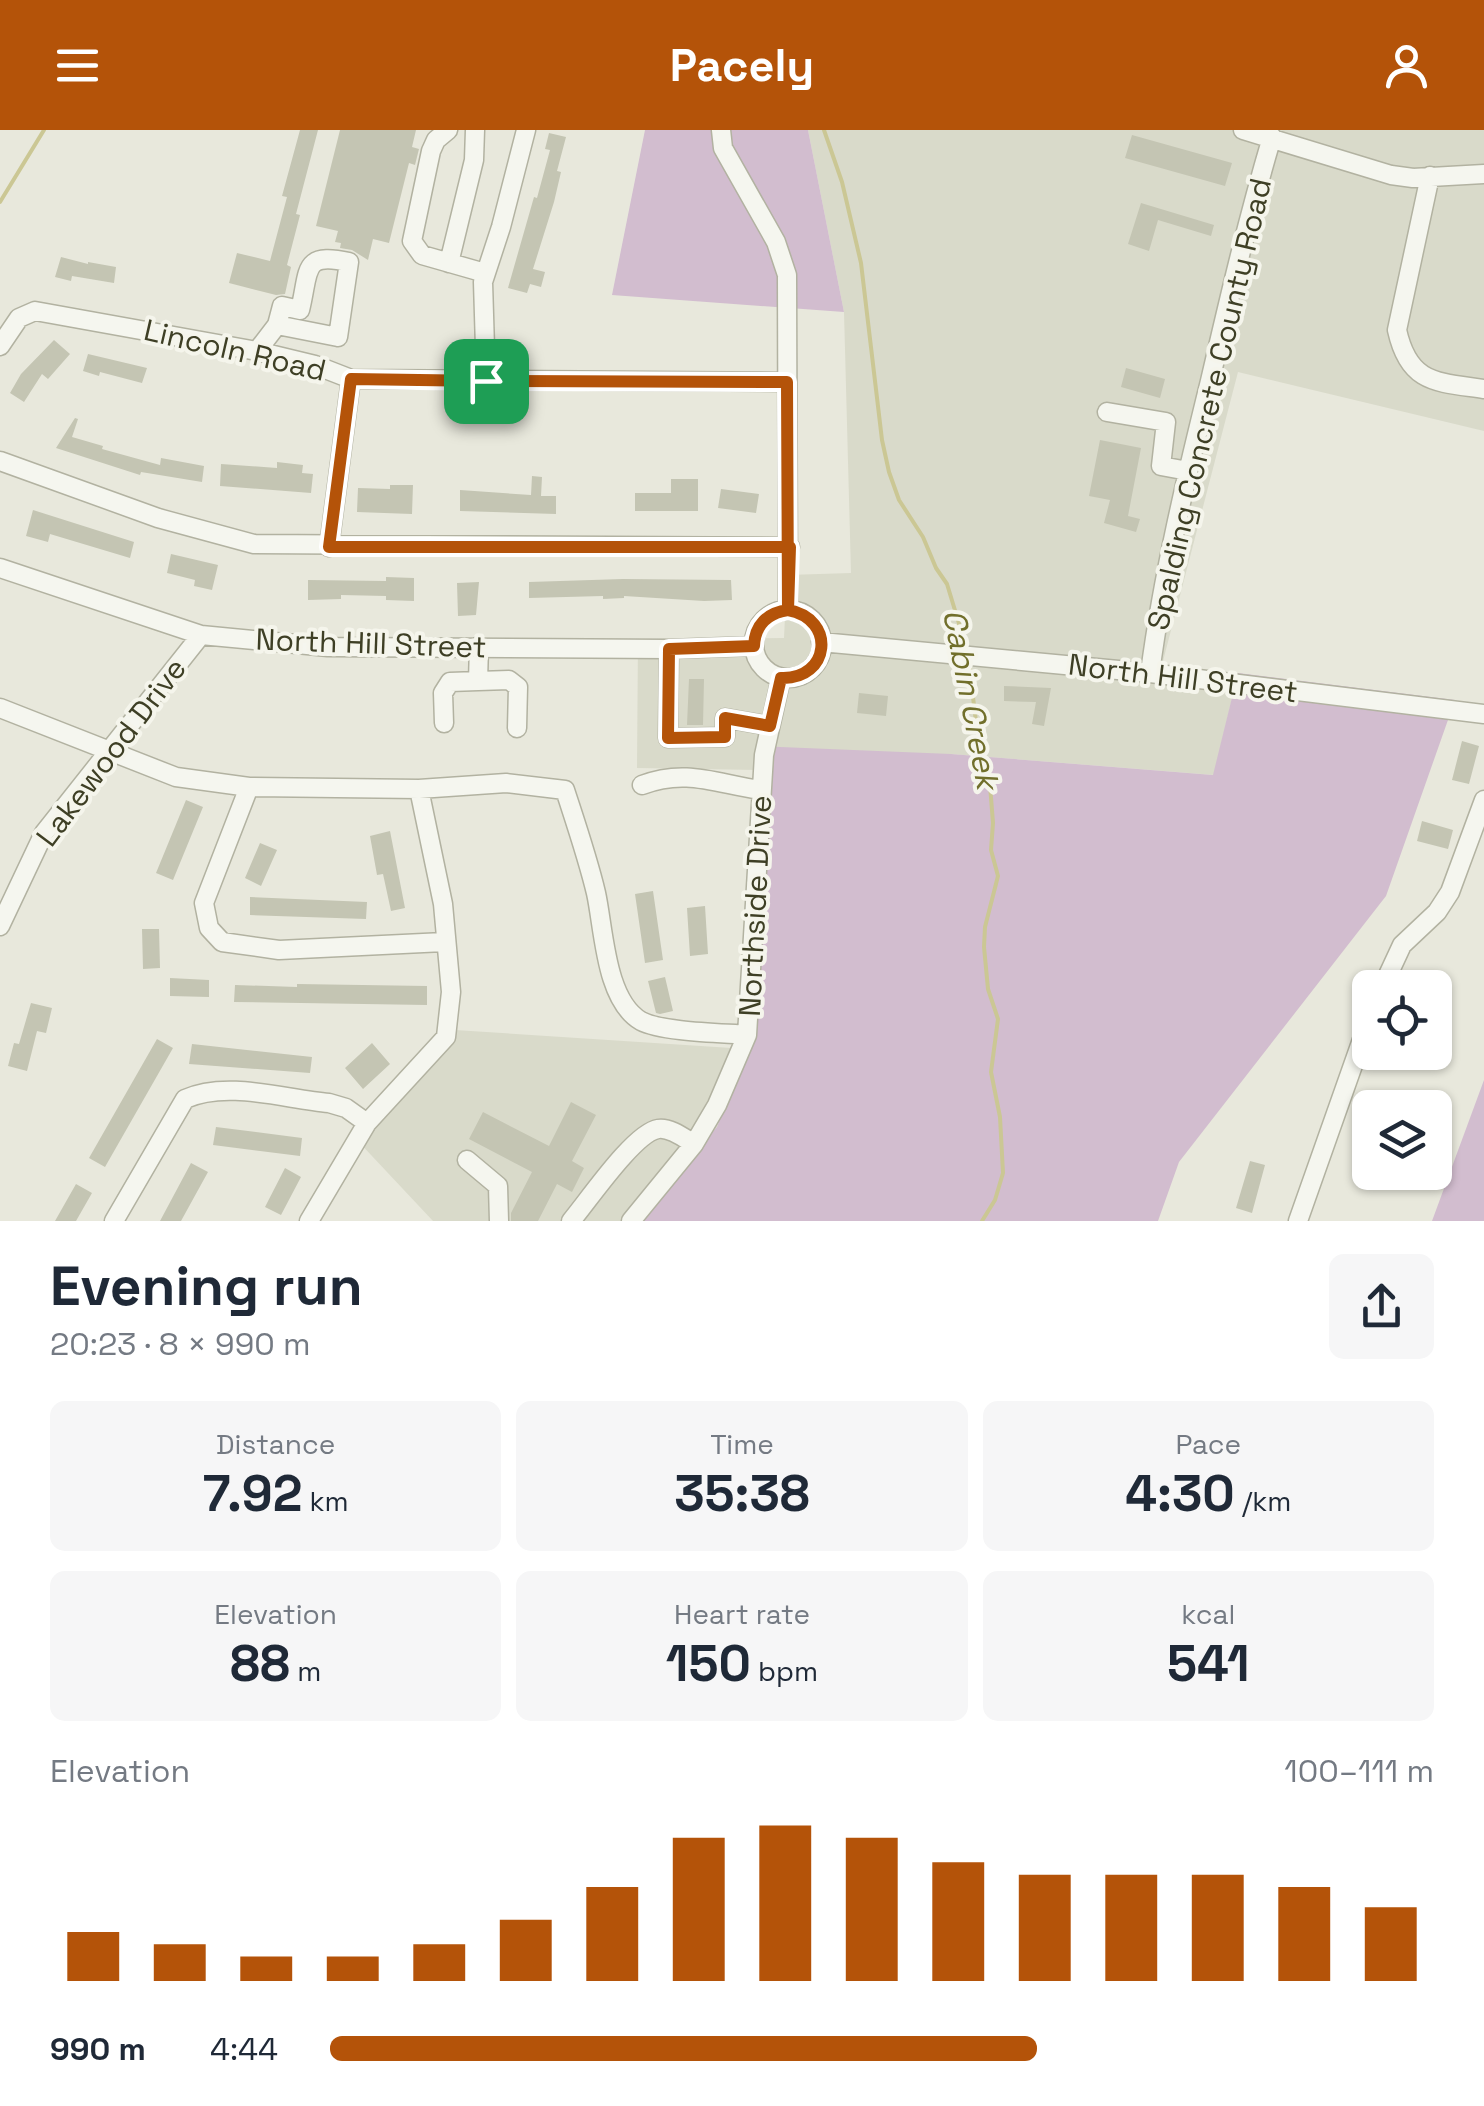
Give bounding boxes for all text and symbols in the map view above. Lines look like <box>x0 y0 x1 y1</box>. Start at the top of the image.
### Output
text: Pacely <box>670 37 814 94</box>
icon: menu <box>50 38 105 93</box>
icon: person <box>1379 38 1434 93</box>
street label: Spalding Concrete County Road <box>1138 174 1280 634</box>
street label: Lincoln Road <box>140 310 330 390</box>
pin <box>444 339 529 424</box>
icon: arrive <box>459 354 514 409</box>
water label: Cabin Creek <box>934 606 1009 796</box>
street label: North Hill Street <box>255 619 487 667</box>
street label: North Hill Street <box>1066 645 1300 711</box>
street label: Lakewood Drive <box>27 650 195 854</box>
street label: Northside Drive <box>730 794 780 1018</box>
map controls <box>1352 970 1452 1190</box>
button: locate <box>1352 970 1452 1070</box>
button: layers <box>1352 1090 1452 1190</box>
text: Evening run <box>50 1251 363 1321</box>
button: share <box>1329 1254 1434 1359</box>
text: 20:23 · 8 × 990 m <box>50 1324 311 1364</box>
text: Distance <box>216 1426 335 1462</box>
text: Time <box>710 1426 774 1462</box>
text: Pace <box>1176 1426 1241 1462</box>
text: 7.92 <box>203 1462 302 1526</box>
text: 35:38 <box>674 1462 810 1526</box>
text: 4:30 <box>1125 1462 1235 1526</box>
text: km <box>302 1483 349 1519</box>
text: /km <box>1235 1483 1291 1519</box>
text: Elevation <box>214 1596 337 1632</box>
text: Heart rate <box>674 1596 810 1632</box>
text: kcal <box>1181 1596 1235 1632</box>
text: 88 <box>230 1632 290 1696</box>
text: 150 <box>666 1632 751 1696</box>
text: 541 <box>1167 1632 1250 1696</box>
text: m <box>290 1653 321 1689</box>
text: bpm <box>751 1653 818 1689</box>
text: Elevation <box>50 1751 190 1791</box>
text: 100–111 m <box>1284 1751 1434 1791</box>
text: 990 m <box>50 2029 146 2069</box>
text: 4:44 <box>210 2029 278 2069</box>

